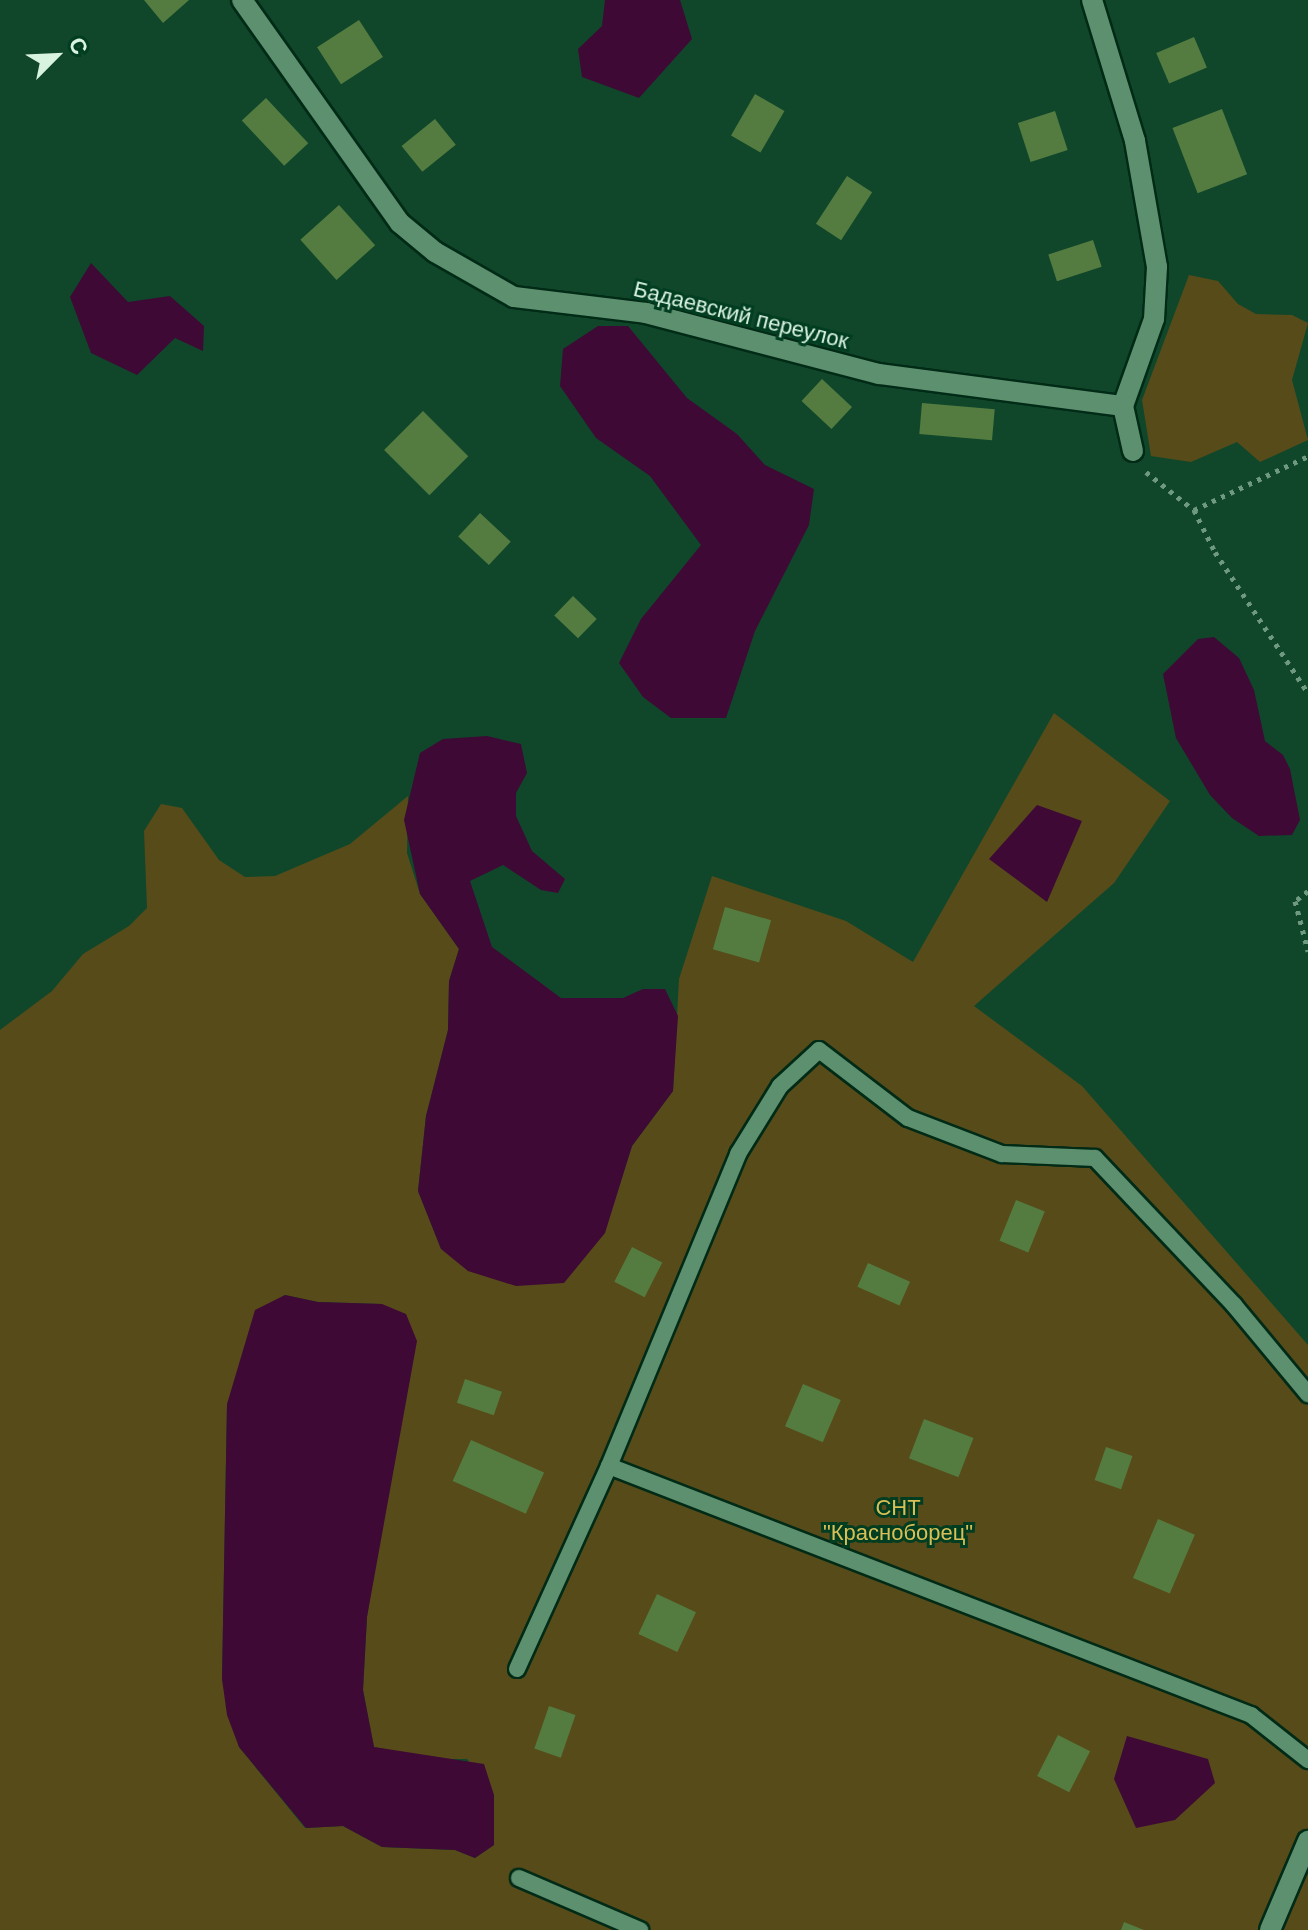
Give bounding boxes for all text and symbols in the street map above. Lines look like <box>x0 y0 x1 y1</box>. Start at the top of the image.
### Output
north arrow <box>16 16 96 96</box>
text: С <box>64 34 93 58</box>
street label: Бадаевский переулок <box>631 276 851 354</box>
park label: СНТ "Красноборец" <box>823 1494 973 1546</box>

